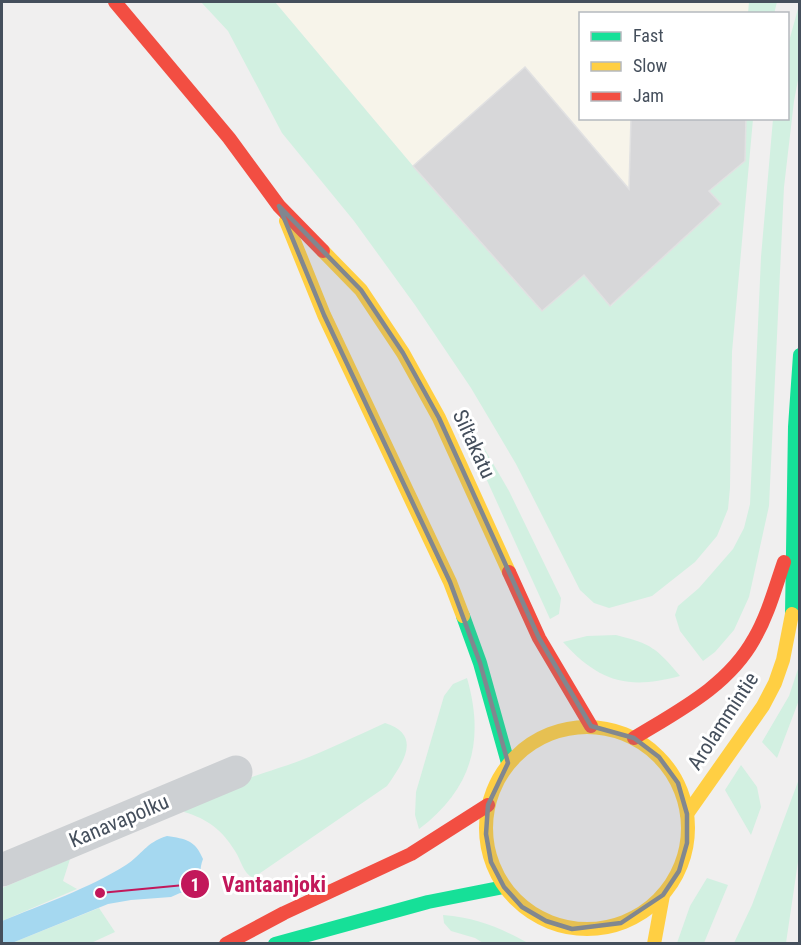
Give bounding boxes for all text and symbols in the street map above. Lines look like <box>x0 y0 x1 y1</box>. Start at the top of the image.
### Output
legend <box>579 12 789 120</box>
text: Fast <box>633 25 664 46</box>
text: Slow <box>633 55 668 76</box>
text: Jam <box>633 85 664 106</box>
street label: Siltakatu <box>448 406 500 482</box>
street label: Arolammintie <box>683 668 763 774</box>
street label: Kanavapolku <box>66 789 172 853</box>
callout: Vantaanjoki <box>180 864 338 904</box>
text: Vantaanjoki <box>222 872 326 897</box>
text: 1 <box>190 874 200 895</box>

